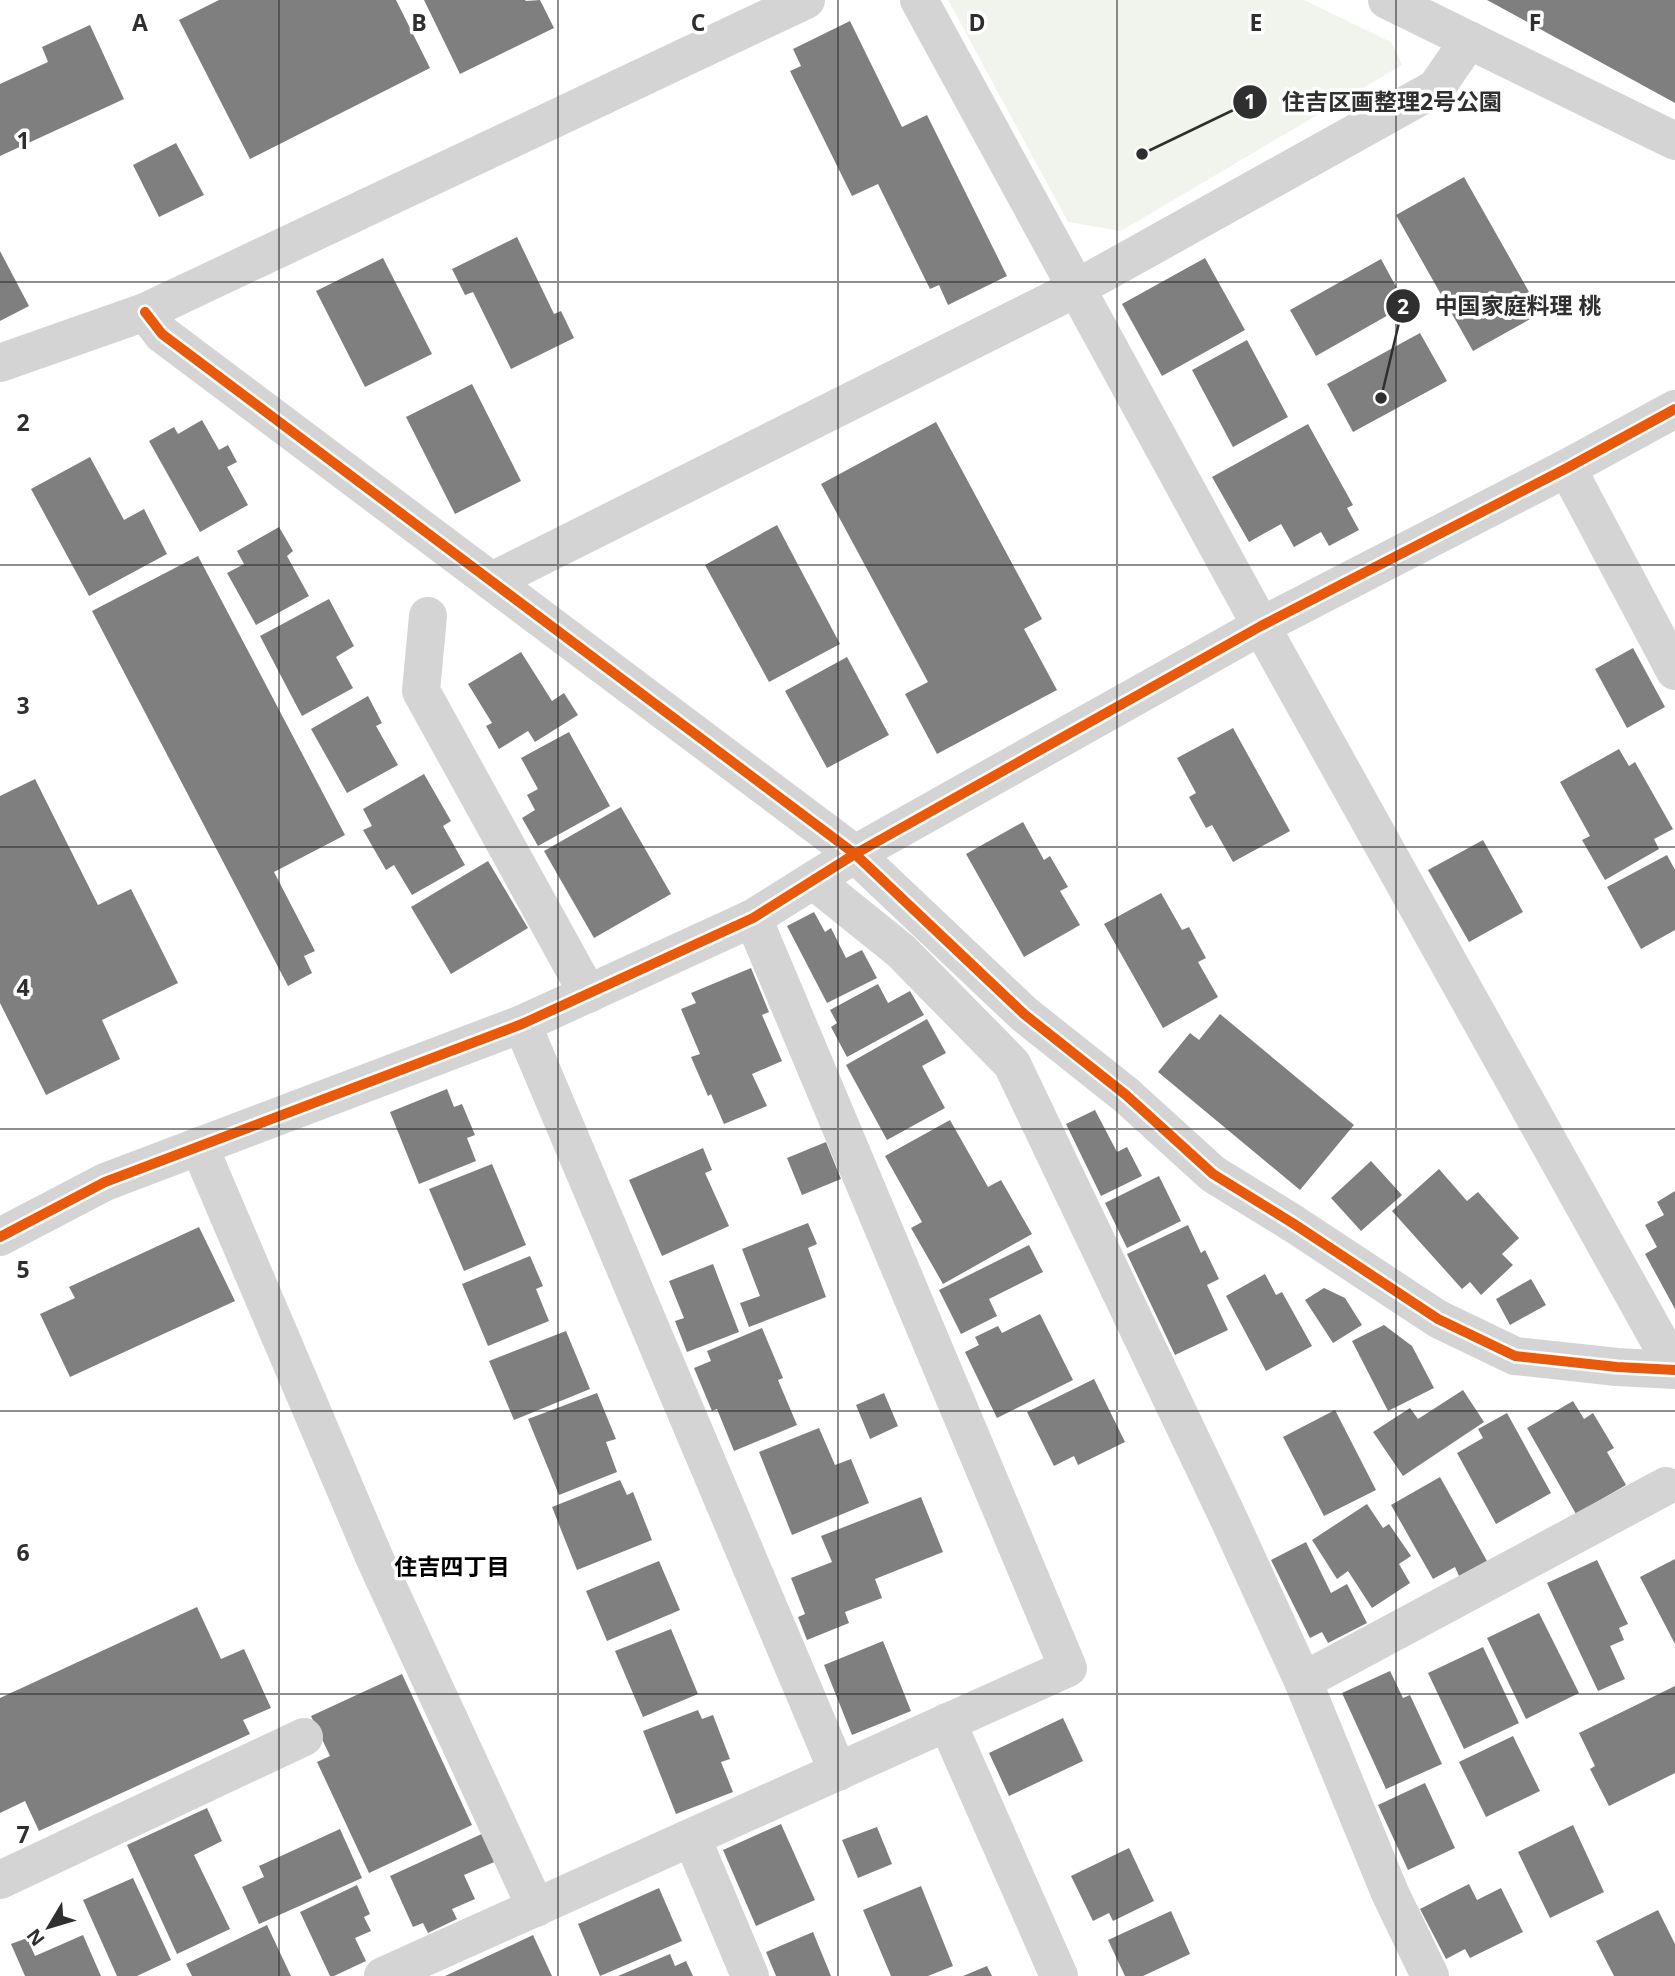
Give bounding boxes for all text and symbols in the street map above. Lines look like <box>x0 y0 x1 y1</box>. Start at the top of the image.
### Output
text: A <box>132 6 148 38</box>
text: B <box>411 6 427 38</box>
text: C <box>691 6 705 38</box>
text: D <box>968 6 986 38</box>
text: E <box>1250 6 1262 38</box>
text: F <box>1529 6 1541 38</box>
callout: 住吉区画整理2号公園 <box>1233 80 1516 124</box>
text: 住吉区画整理2号公園 <box>1282 85 1502 117</box>
text: 1 <box>1244 87 1256 115</box>
text: 1 <box>16 124 30 156</box>
callout: 中国家庭料理 桃 <box>1385 284 1615 328</box>
text: 中国家庭料理 桃 <box>1435 289 1601 321</box>
text: 2 <box>1397 292 1409 320</box>
text: 2 <box>16 406 30 438</box>
text: 3 <box>16 689 30 721</box>
text: 4 <box>16 971 30 1003</box>
text: 5 <box>16 1253 30 1285</box>
text: 6 <box>16 1536 30 1568</box>
district label: 住吉四丁目 <box>395 1550 510 1582</box>
text: 7 <box>16 1818 30 1850</box>
north arrow <box>14 1892 84 1962</box>
text: N <box>21 1923 51 1952</box>

